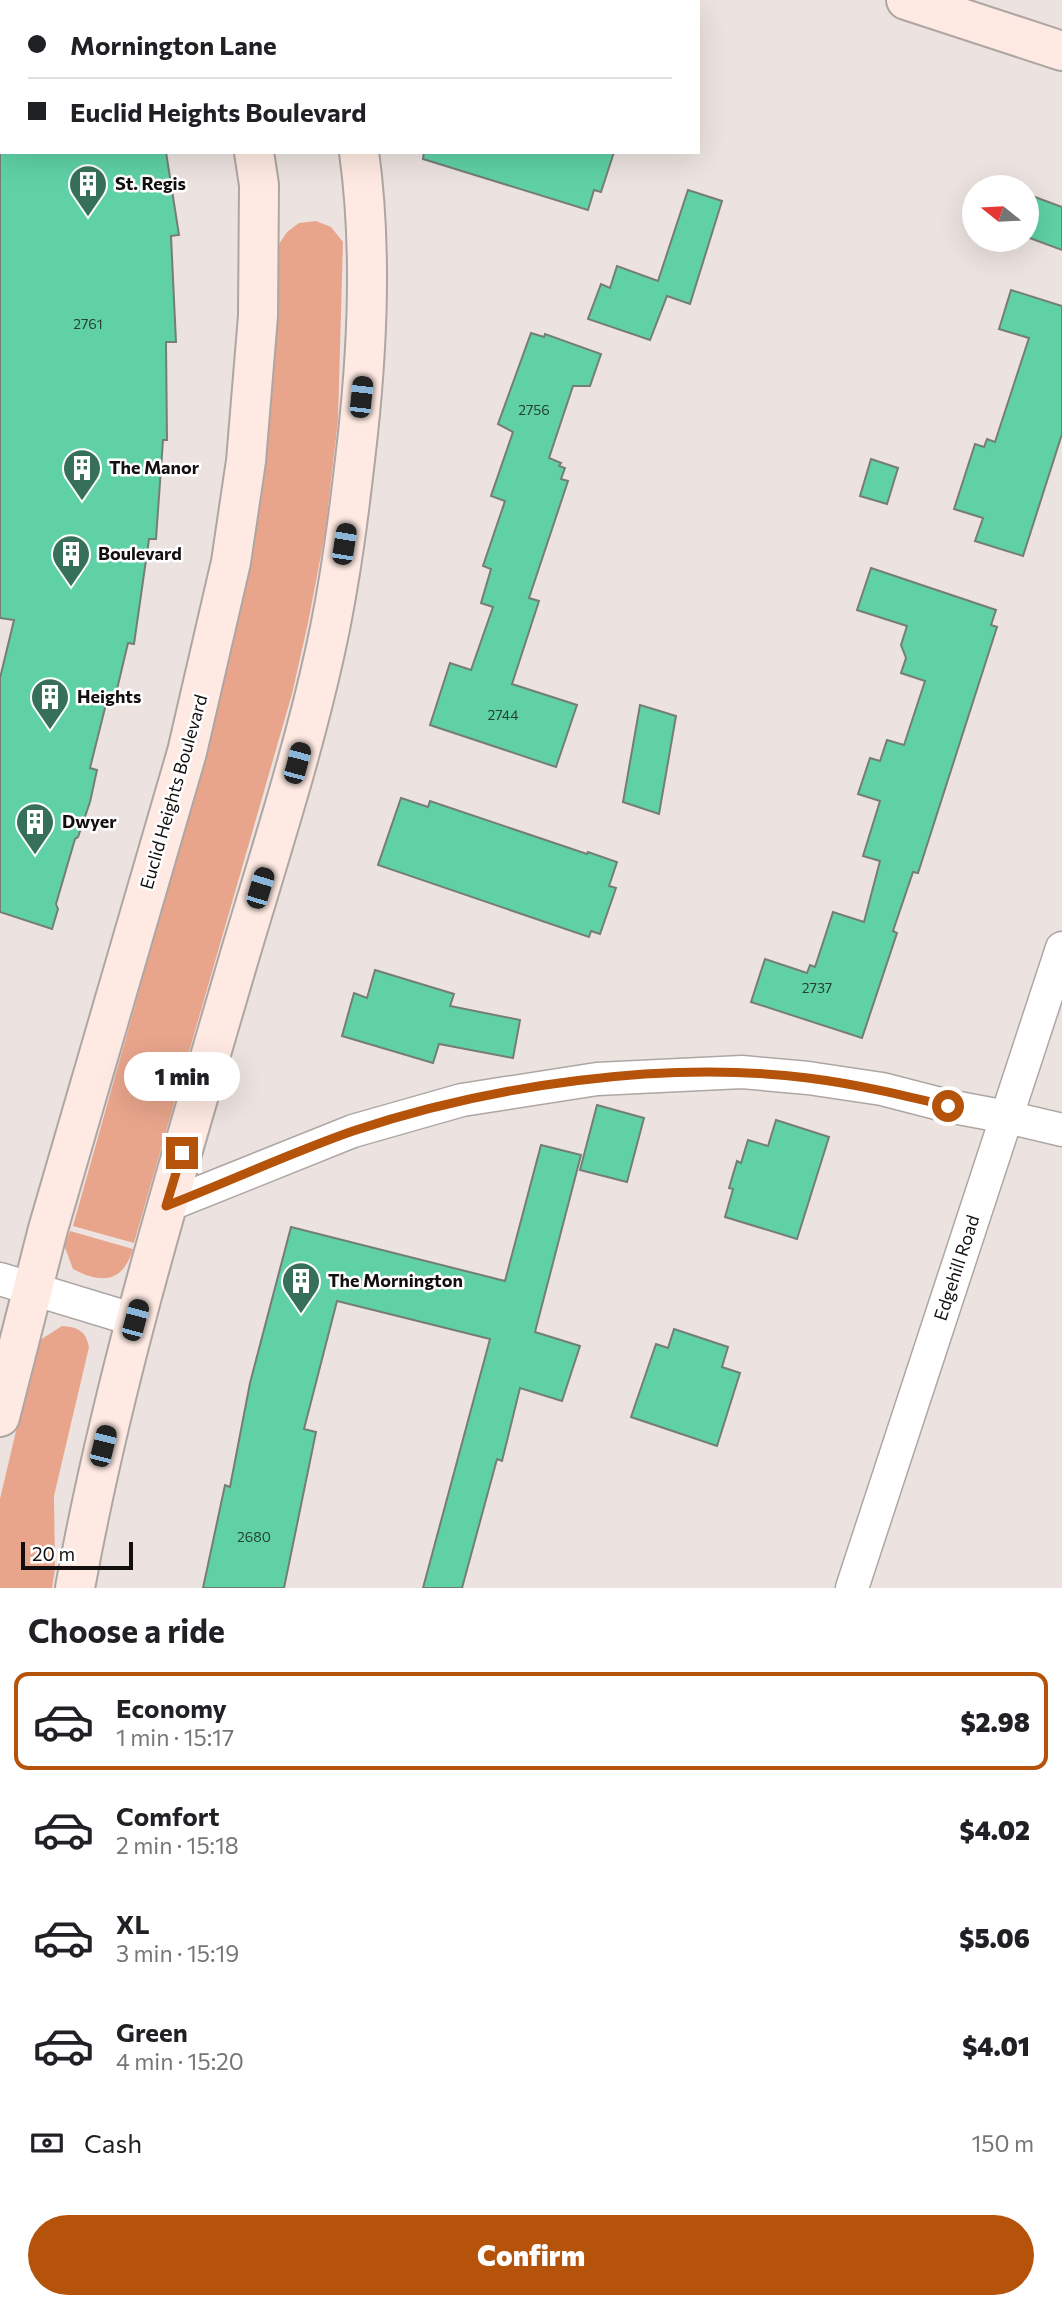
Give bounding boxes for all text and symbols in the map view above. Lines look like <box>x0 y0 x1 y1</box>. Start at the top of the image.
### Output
text: Mornington Lane <box>70 29 277 60</box>
text: Euclid Heights Boulevard <box>70 96 366 127</box>
building icon: St. Regis <box>67 163 109 218</box>
place label: St. Regis <box>115 172 186 194</box>
north arrow <box>962 175 1040 252</box>
map controls <box>962 175 1039 252</box>
house number: 2761 <box>73 315 103 332</box>
car <box>349 375 374 419</box>
house number: 2756 <box>518 401 550 418</box>
building icon: The Manor <box>61 447 103 502</box>
place label: The Manor <box>109 456 200 478</box>
car <box>331 522 358 566</box>
building icon: Boulevard <box>50 533 92 588</box>
place label: Boulevard <box>98 542 182 564</box>
building icon: Heights <box>29 676 71 731</box>
place label: Heights <box>77 685 141 707</box>
street label: Euclid Heights Boulevard <box>135 692 211 892</box>
house number: 2744 <box>487 706 519 723</box>
car <box>282 740 313 786</box>
building icon: Dwyer <box>14 801 56 856</box>
place label: Dwyer <box>62 810 117 832</box>
car <box>244 865 277 911</box>
house number: 2737 <box>802 979 832 996</box>
callout: 1 min <box>124 1052 240 1100</box>
text: 1 min <box>154 1062 210 1090</box>
route start <box>932 1090 964 1122</box>
route end <box>166 1137 198 1169</box>
street label: Edgehill Road <box>929 1212 983 1323</box>
building icon: The Mornington <box>280 1260 322 1315</box>
place label: The Mornington <box>328 1269 463 1291</box>
car <box>120 1297 151 1343</box>
car <box>88 1423 119 1469</box>
house number: 2680 <box>237 1528 271 1545</box>
scale bar <box>21 1539 133 1571</box>
text: 20 m <box>32 1542 75 1565</box>
text: Choose a ride <box>28 1610 225 1650</box>
icon: car <box>32 1690 95 1753</box>
text: Economy <box>116 1692 227 1723</box>
text: $2.98 <box>960 1706 1030 1737</box>
text: 1 min · 15:17 <box>116 1723 234 1751</box>
icon: car <box>32 1798 95 1861</box>
text: Comfort <box>116 1800 219 1831</box>
text: $4.02 <box>960 1814 1030 1845</box>
text: 2 min · 15:18 <box>116 1831 239 1859</box>
icon: car <box>32 1906 95 1969</box>
text: XL <box>116 1908 150 1939</box>
text: $5.06 <box>959 1922 1030 1953</box>
text: 3 min · 15:19 <box>116 1939 239 1967</box>
icon: car <box>32 2014 95 2077</box>
text: Green <box>116 2016 188 2047</box>
text: $4.01 <box>962 2030 1030 2061</box>
text: 4 min · 15:20 <box>116 2047 244 2075</box>
icon: cash <box>28 2124 66 2162</box>
text: Cash <box>84 2127 142 2158</box>
text: 150 m <box>971 2129 1034 2157</box>
button: Confirm <box>28 2215 1034 2295</box>

